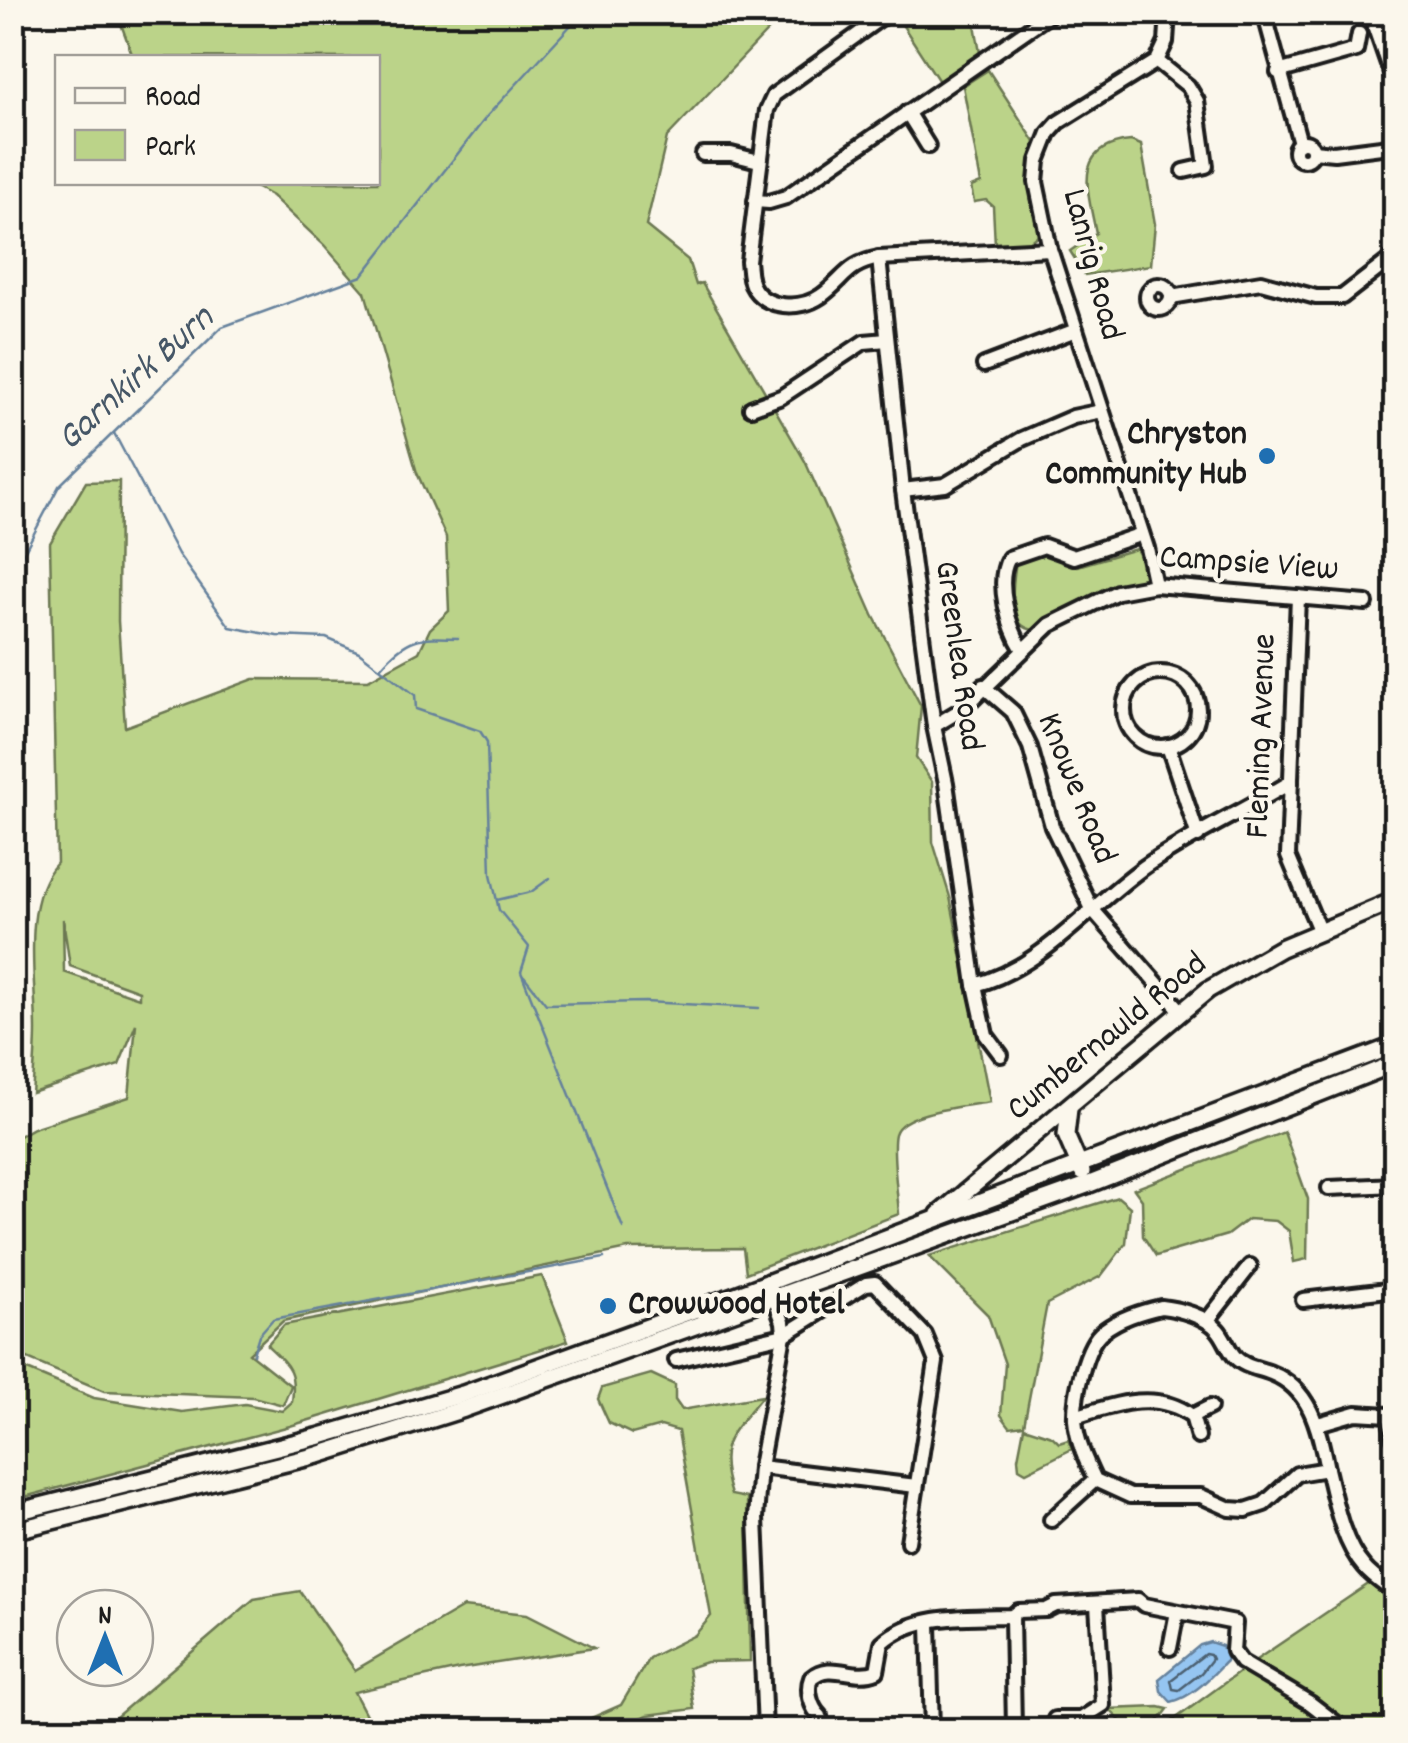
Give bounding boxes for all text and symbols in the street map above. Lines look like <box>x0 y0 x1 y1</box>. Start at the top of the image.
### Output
legend <box>55 55 380 185</box>
text: Road <box>145 78 201 121</box>
text: Park <box>145 128 196 171</box>
street label: Lanrig Road <box>1047 184 1135 346</box>
water label: Garnkirk Burn <box>46 293 229 466</box>
place label: Chryston Community Hub <box>1045 411 1247 501</box>
marker: Chryston Community Hub <box>1256 445 1278 467</box>
street label: Campsie View <box>1158 534 1340 596</box>
street label: Greenlea Road <box>919 558 995 754</box>
street label: Fleming Avenue <box>1234 633 1292 839</box>
street label: Knowe Road <box>1022 706 1128 872</box>
street label: Cumbernauld Road <box>997 941 1219 1135</box>
place label: Crowwood Hotel <box>628 1281 845 1331</box>
marker: Crowwood Hotel <box>597 1295 619 1317</box>
north arrow <box>55 1588 155 1688</box>
text: N <box>98 1598 112 1638</box>

